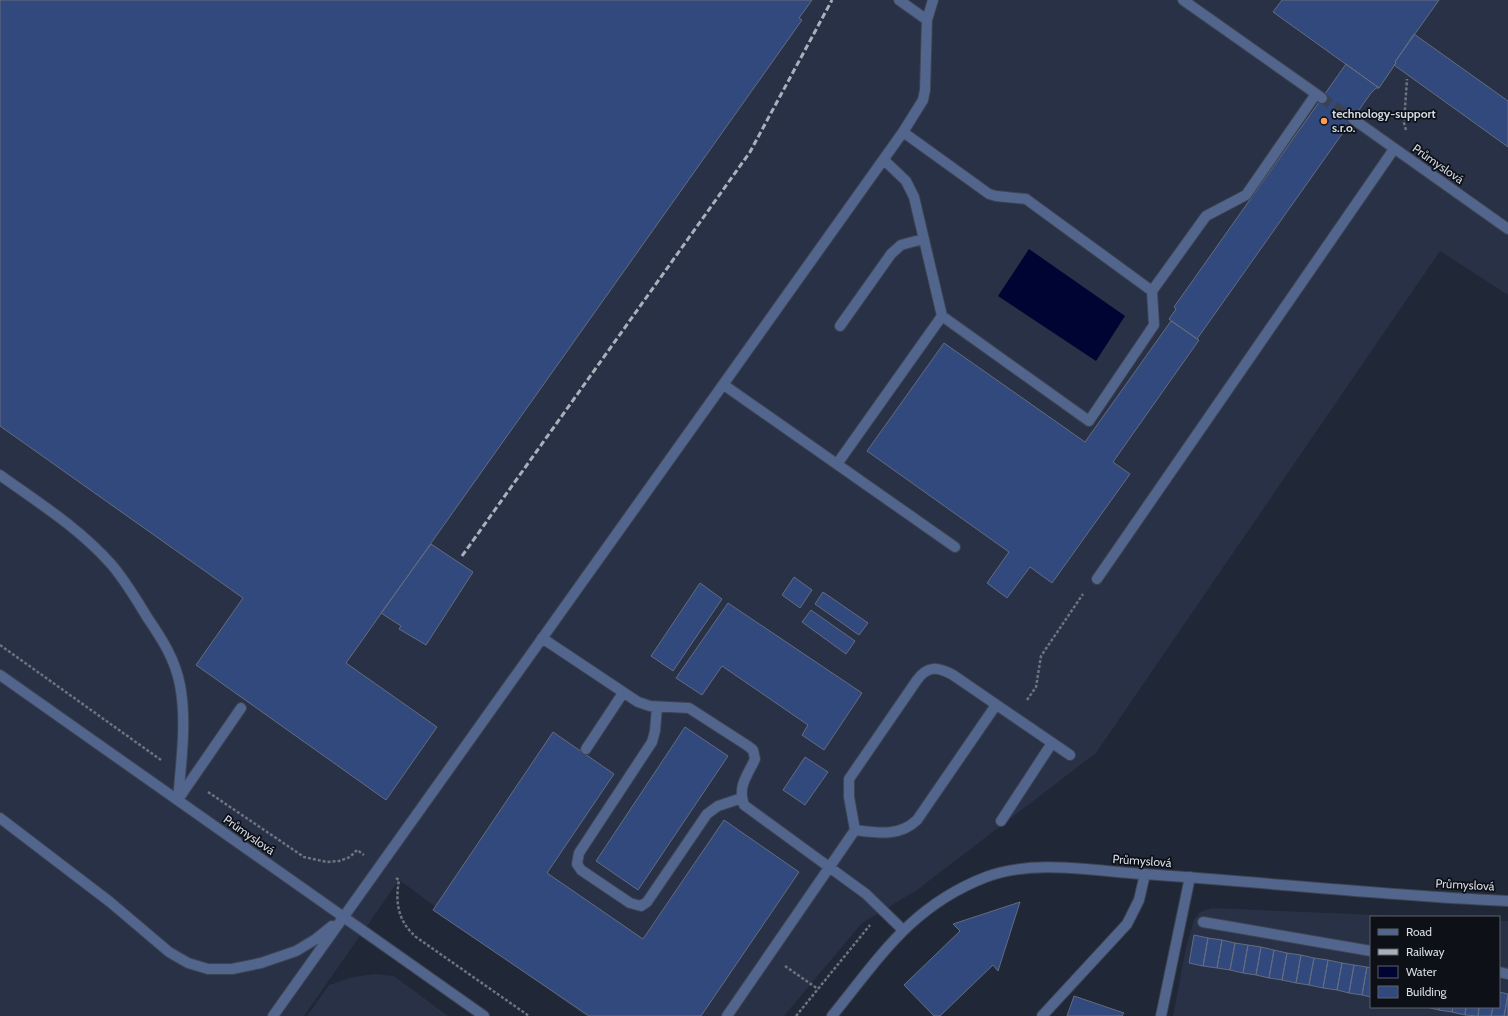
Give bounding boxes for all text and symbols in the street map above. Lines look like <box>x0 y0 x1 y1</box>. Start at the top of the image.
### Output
place label: technology-support s.r.o. <box>1332 106 1436 135</box>
marker: technology-support s.r.o. <box>1319 116 1329 126</box>
street label: Průmyslová <box>1410 141 1467 187</box>
street label: Průmyslová <box>221 812 278 858</box>
street label: Průmyslová <box>1112 851 1172 870</box>
street label: Průmyslová <box>1435 875 1495 894</box>
legend <box>1370 916 1500 1008</box>
text: Road <box>1406 924 1432 939</box>
text: Railway <box>1406 944 1444 959</box>
text: Water <box>1406 964 1437 979</box>
text: Building <box>1406 984 1448 999</box>

